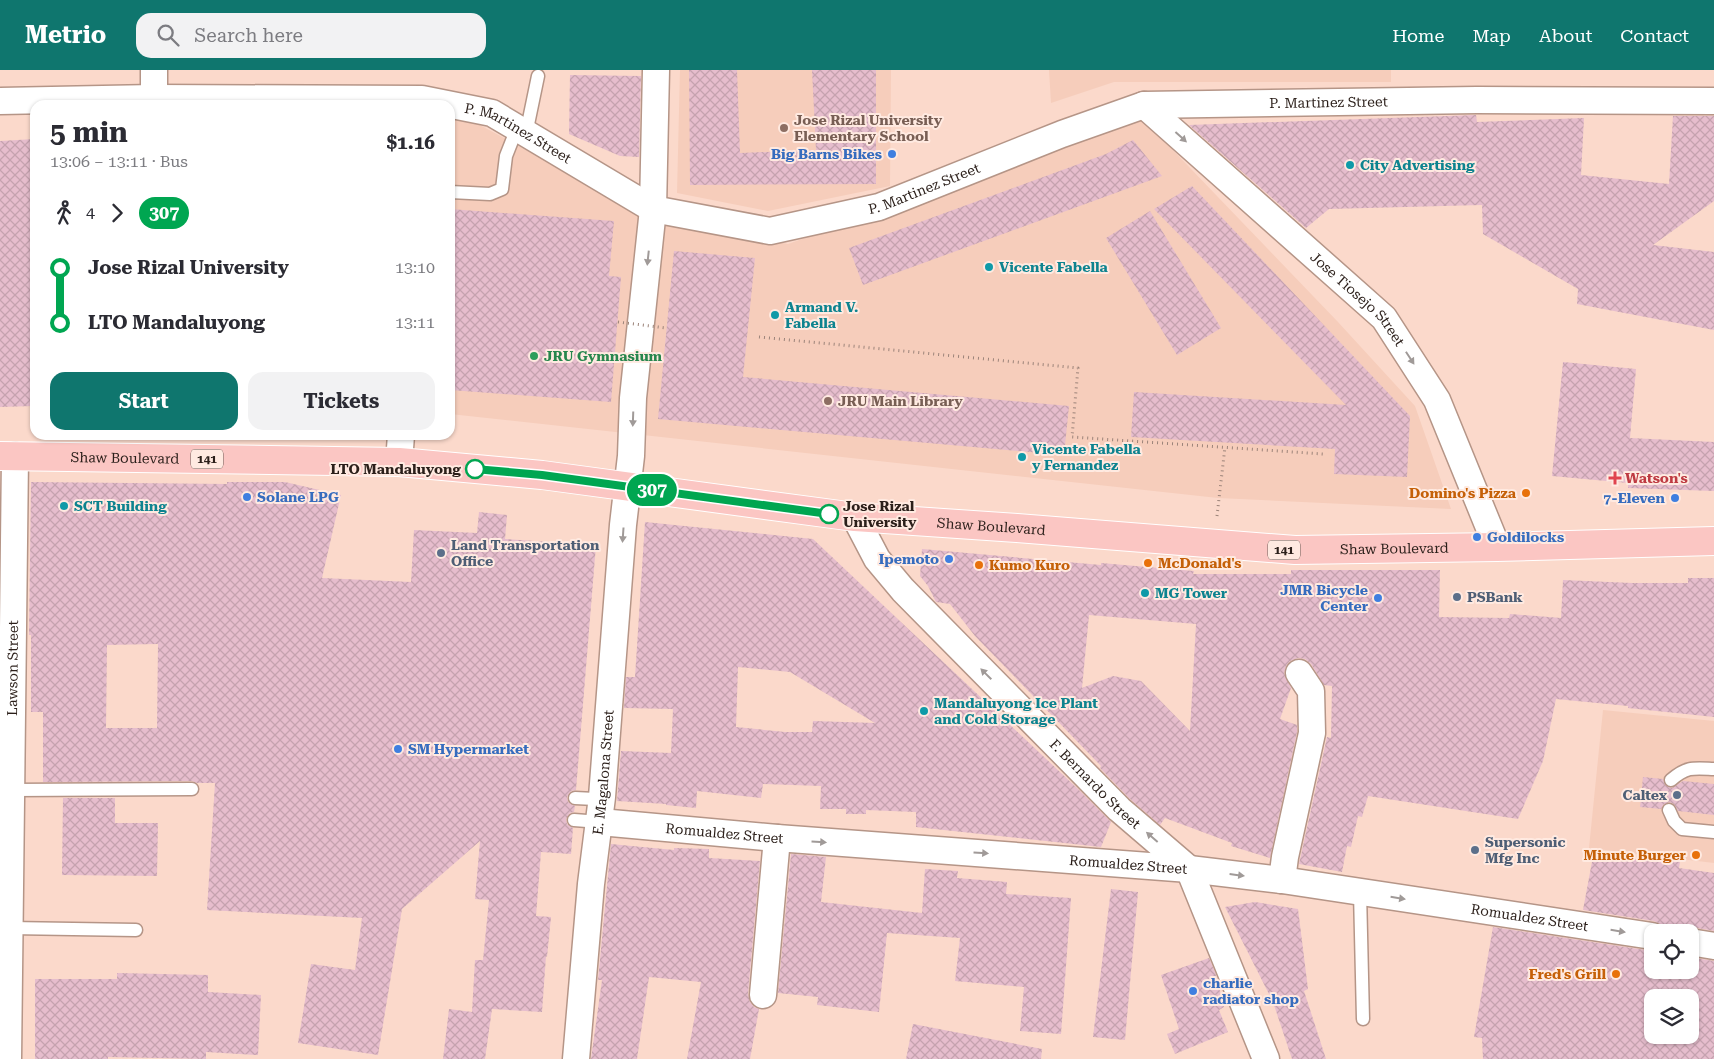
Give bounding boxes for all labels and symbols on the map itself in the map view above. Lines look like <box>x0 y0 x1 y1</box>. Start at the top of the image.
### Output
street label: P. Martinez Street <box>1269 93 1388 111</box>
street label: P. Martinez Street <box>463 100 574 166</box>
place label: Jose Rizal University Elementary School <box>794 112 943 144</box>
marker: Jose Rizal University Elementary School <box>778 122 790 134</box>
one-way arrow <box>1174 131 1186 143</box>
place label: Big Barns Bikes <box>771 146 882 162</box>
marker: Big Barns Bikes <box>886 148 898 160</box>
place label: City Advertising <box>1360 157 1475 173</box>
marker: City Advertising <box>1344 159 1356 171</box>
street label: P. Martinez Street <box>867 160 982 217</box>
street label: Jose Tiosejo Street <box>1307 249 1408 349</box>
one-way arrow <box>644 250 652 266</box>
place label: Vicente Fabella <box>999 259 1109 275</box>
marker: Vicente Fabella <box>983 261 995 273</box>
place label: Armand V. Fabella <box>785 299 858 331</box>
marker: Armand V. Fabella <box>769 309 781 321</box>
place label: JRU Gymnasium <box>544 348 663 364</box>
marker: JRU Gymnasium <box>528 350 540 362</box>
one-way arrow <box>1405 352 1415 365</box>
place label: JRU Main Library <box>838 393 963 409</box>
marker: JRU Main Library <box>822 395 834 407</box>
one-way arrow <box>628 412 636 428</box>
place label: Vicente Fabella y Fernandez <box>1032 441 1142 473</box>
street label: Shaw Boulevard <box>70 449 180 467</box>
road number: 141 <box>191 449 223 468</box>
marker: Vicente Fabella y Fernandez <box>1016 451 1028 463</box>
marker: LTO Mandaluyong <box>465 459 485 479</box>
place label: LTO Mandaluyong <box>331 461 461 477</box>
place label: Watson's <box>1625 470 1688 486</box>
marker: Watson's <box>1609 472 1621 484</box>
line badge: 307 <box>623 474 681 506</box>
place label: Domino's Pizza <box>1409 485 1517 501</box>
marker: Domino's Pizza <box>1520 487 1532 499</box>
place label: Solane LPG <box>257 489 339 505</box>
place label: 7-Eleven <box>1603 490 1666 506</box>
marker: Solane LPG <box>241 491 253 503</box>
marker: 7-Eleven <box>1669 492 1681 504</box>
place label: SCT Building <box>74 498 167 514</box>
place label: Jose Rizal University <box>843 498 917 530</box>
marker: SCT Building <box>58 500 70 512</box>
marker: Jose Rizal University <box>819 504 839 524</box>
street label: Shaw Boulevard <box>936 515 1046 538</box>
one-way arrow <box>618 528 626 544</box>
place label: Goldilocks <box>1487 529 1564 545</box>
marker: Goldilocks <box>1471 531 1483 543</box>
place label: Land Transportation Office <box>451 537 600 569</box>
road number: 141 <box>1268 540 1300 560</box>
street label: Shaw Boulevard <box>1340 540 1449 557</box>
marker: Land Transportation Office <box>435 547 447 559</box>
place label: Ipemoto <box>879 551 939 567</box>
marker: Ipemoto <box>943 553 955 565</box>
place label: McDonald's <box>1158 555 1241 571</box>
place label: Kumo Kuro <box>989 557 1070 573</box>
marker: McDonald's <box>1142 557 1154 569</box>
marker: Kumo Kuro <box>973 559 985 571</box>
place label: JMR Bicycle Center <box>1280 582 1369 614</box>
place label: MG Tower <box>1155 585 1228 601</box>
marker: MG Tower <box>1139 587 1151 599</box>
place label: PSBank <box>1467 589 1523 605</box>
marker: PSBank <box>1451 591 1463 603</box>
marker: JMR Bicycle Center <box>1372 592 1384 604</box>
street label: Lawson Street <box>4 620 21 716</box>
one-way arrow <box>980 668 992 680</box>
place label: Mandaluyong Ice Plant and Cold Storage <box>934 695 1098 727</box>
marker: Mandaluyong Ice Plant and Cold Storage <box>918 705 930 717</box>
street label: E. Magalona Street <box>589 709 617 836</box>
street label: F. Bernardo Street <box>1047 736 1144 832</box>
place label: SM Hypermarket <box>408 741 529 757</box>
marker: SM Hypermarket <box>392 743 404 755</box>
place label: Caltex <box>1623 787 1668 803</box>
marker: Caltex <box>1671 789 1683 801</box>
street label: Romualdez Street <box>665 820 784 846</box>
one-way arrow <box>1146 831 1158 843</box>
place label: Supersonic Mfg Inc <box>1485 834 1566 866</box>
one-way arrow <box>812 838 828 846</box>
marker: Supersonic Mfg Inc <box>1469 844 1481 856</box>
place label: Minute Burger <box>1584 847 1687 863</box>
marker: Minute Burger <box>1690 849 1702 861</box>
one-way arrow <box>974 850 990 858</box>
street label: Romualdez Street <box>1069 852 1188 877</box>
one-way arrow <box>1230 871 1246 879</box>
one-way arrow <box>1390 894 1406 902</box>
street label: Romualdez Street <box>1470 901 1589 934</box>
one-way arrow <box>1610 927 1626 935</box>
place label: Fred's Grill <box>1529 966 1606 982</box>
marker: Fred's Grill <box>1610 968 1622 980</box>
place label: charlie radiator shop <box>1203 975 1299 1007</box>
marker: charlie radiator shop <box>1187 985 1199 997</box>

